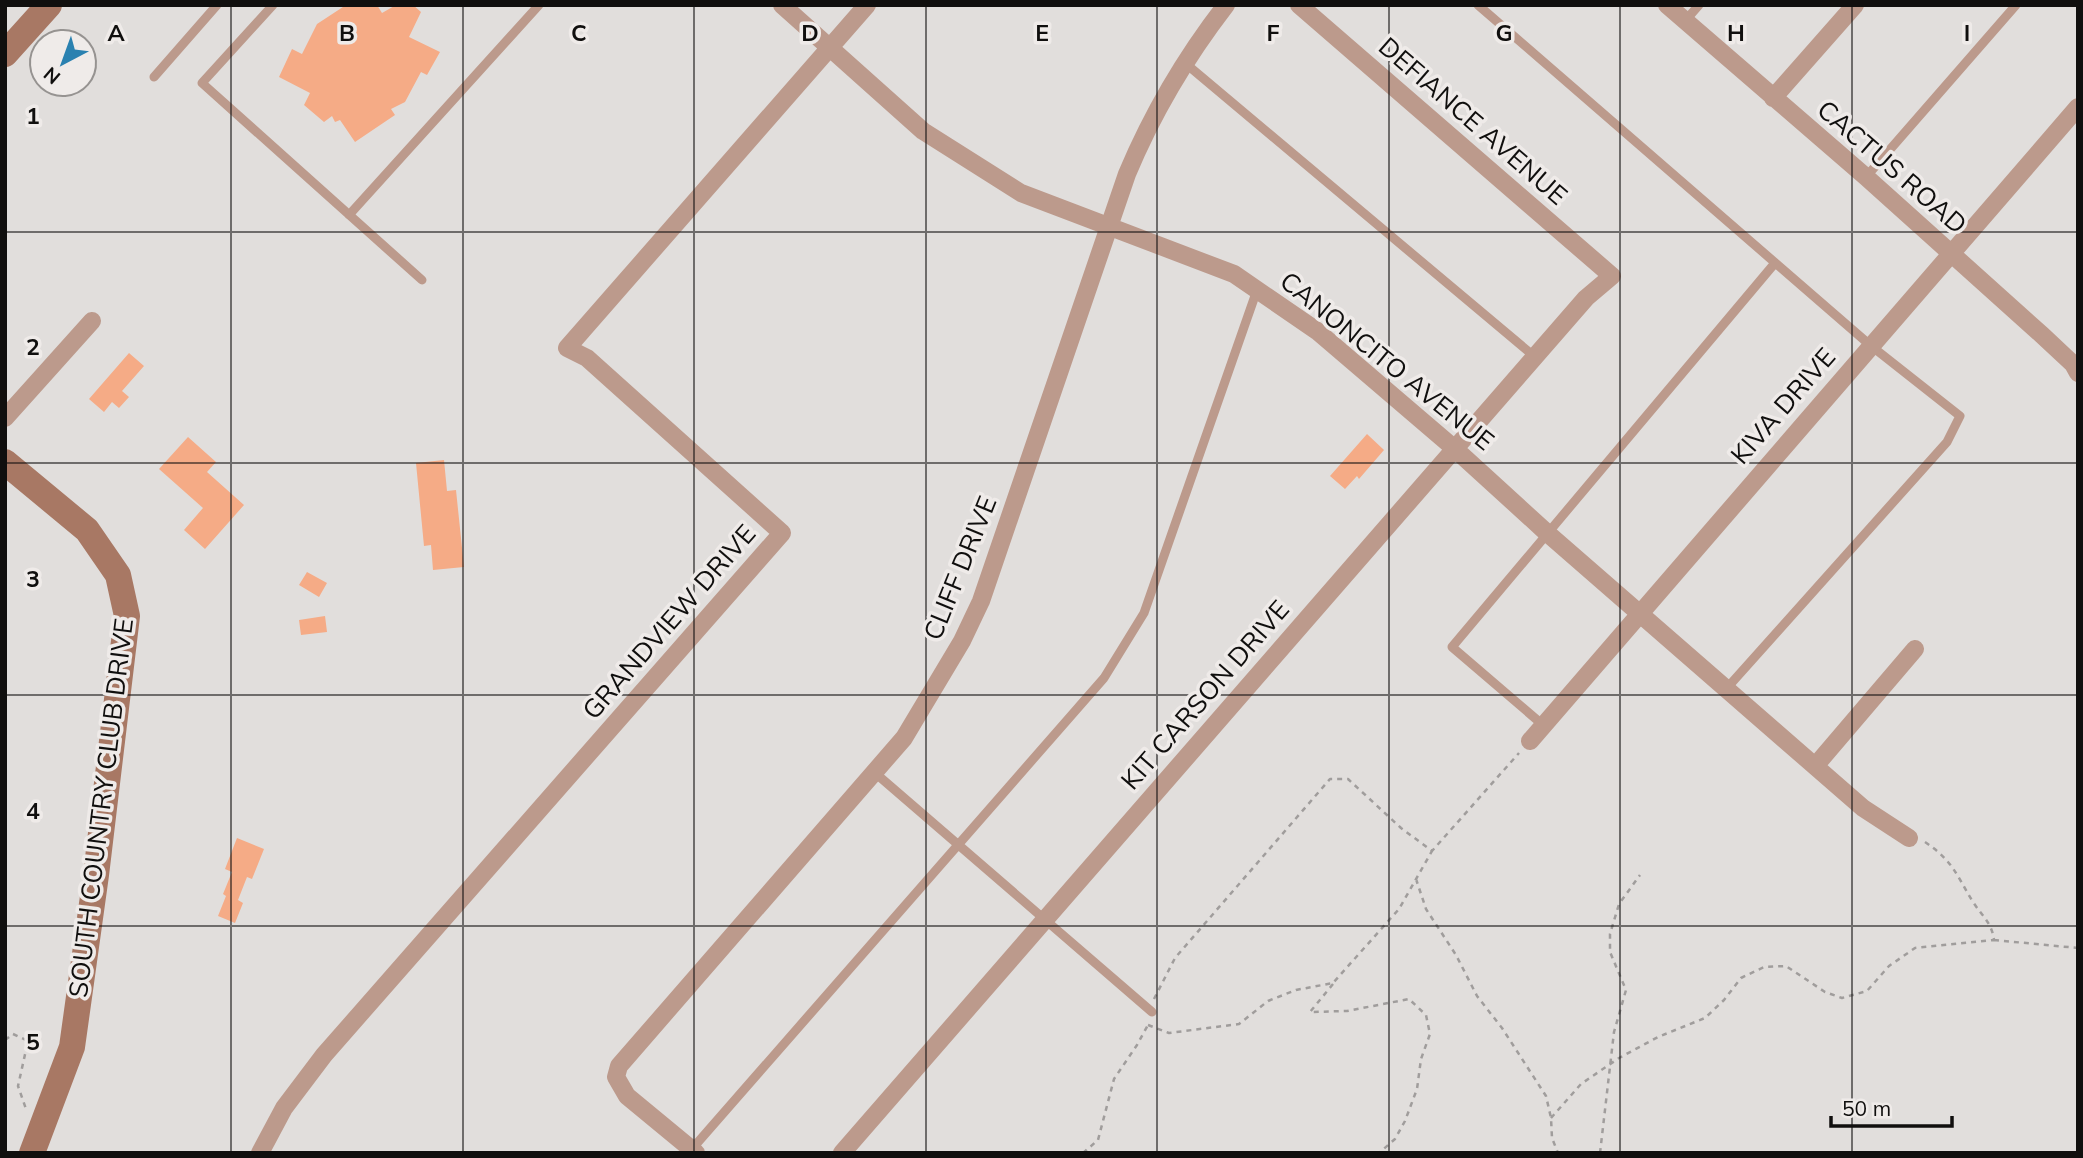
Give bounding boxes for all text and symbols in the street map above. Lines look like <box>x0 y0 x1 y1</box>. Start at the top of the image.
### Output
text: A <box>107 18 125 47</box>
text: B <box>339 18 355 47</box>
text: C <box>571 18 587 47</box>
text: D <box>801 18 819 47</box>
text: E <box>1035 18 1049 47</box>
text: F <box>1266 18 1280 47</box>
text: G <box>1495 18 1513 47</box>
text: H <box>1727 18 1745 47</box>
text: I <box>1964 18 1970 47</box>
north arrow <box>28 28 98 98</box>
street label: DEFIANCE AVENUE <box>1372 30 1574 212</box>
text: N <box>39 62 65 90</box>
street label: CACTUS ROAD <box>1811 93 1974 241</box>
text: 1 <box>26 101 40 130</box>
street label: CANONCITO AVENUE <box>1274 264 1501 457</box>
text: 2 <box>26 332 40 361</box>
street label: KIVA DRIVE <box>1723 341 1842 471</box>
street label: CLIFF DRIVE <box>916 491 1003 645</box>
street label: GRANDVIEW DRIVE <box>575 517 762 726</box>
text: 3 <box>26 564 40 593</box>
street label: KIT CARSON DRIVE <box>1113 593 1296 796</box>
street label: SOUTH COUNTRY CLUB DRIVE <box>61 616 140 999</box>
text: 4 <box>26 796 40 825</box>
text: 5 <box>26 1027 40 1056</box>
scale bar <box>1831 1084 1952 1128</box>
text: 50 m <box>1842 1095 1891 1121</box>

